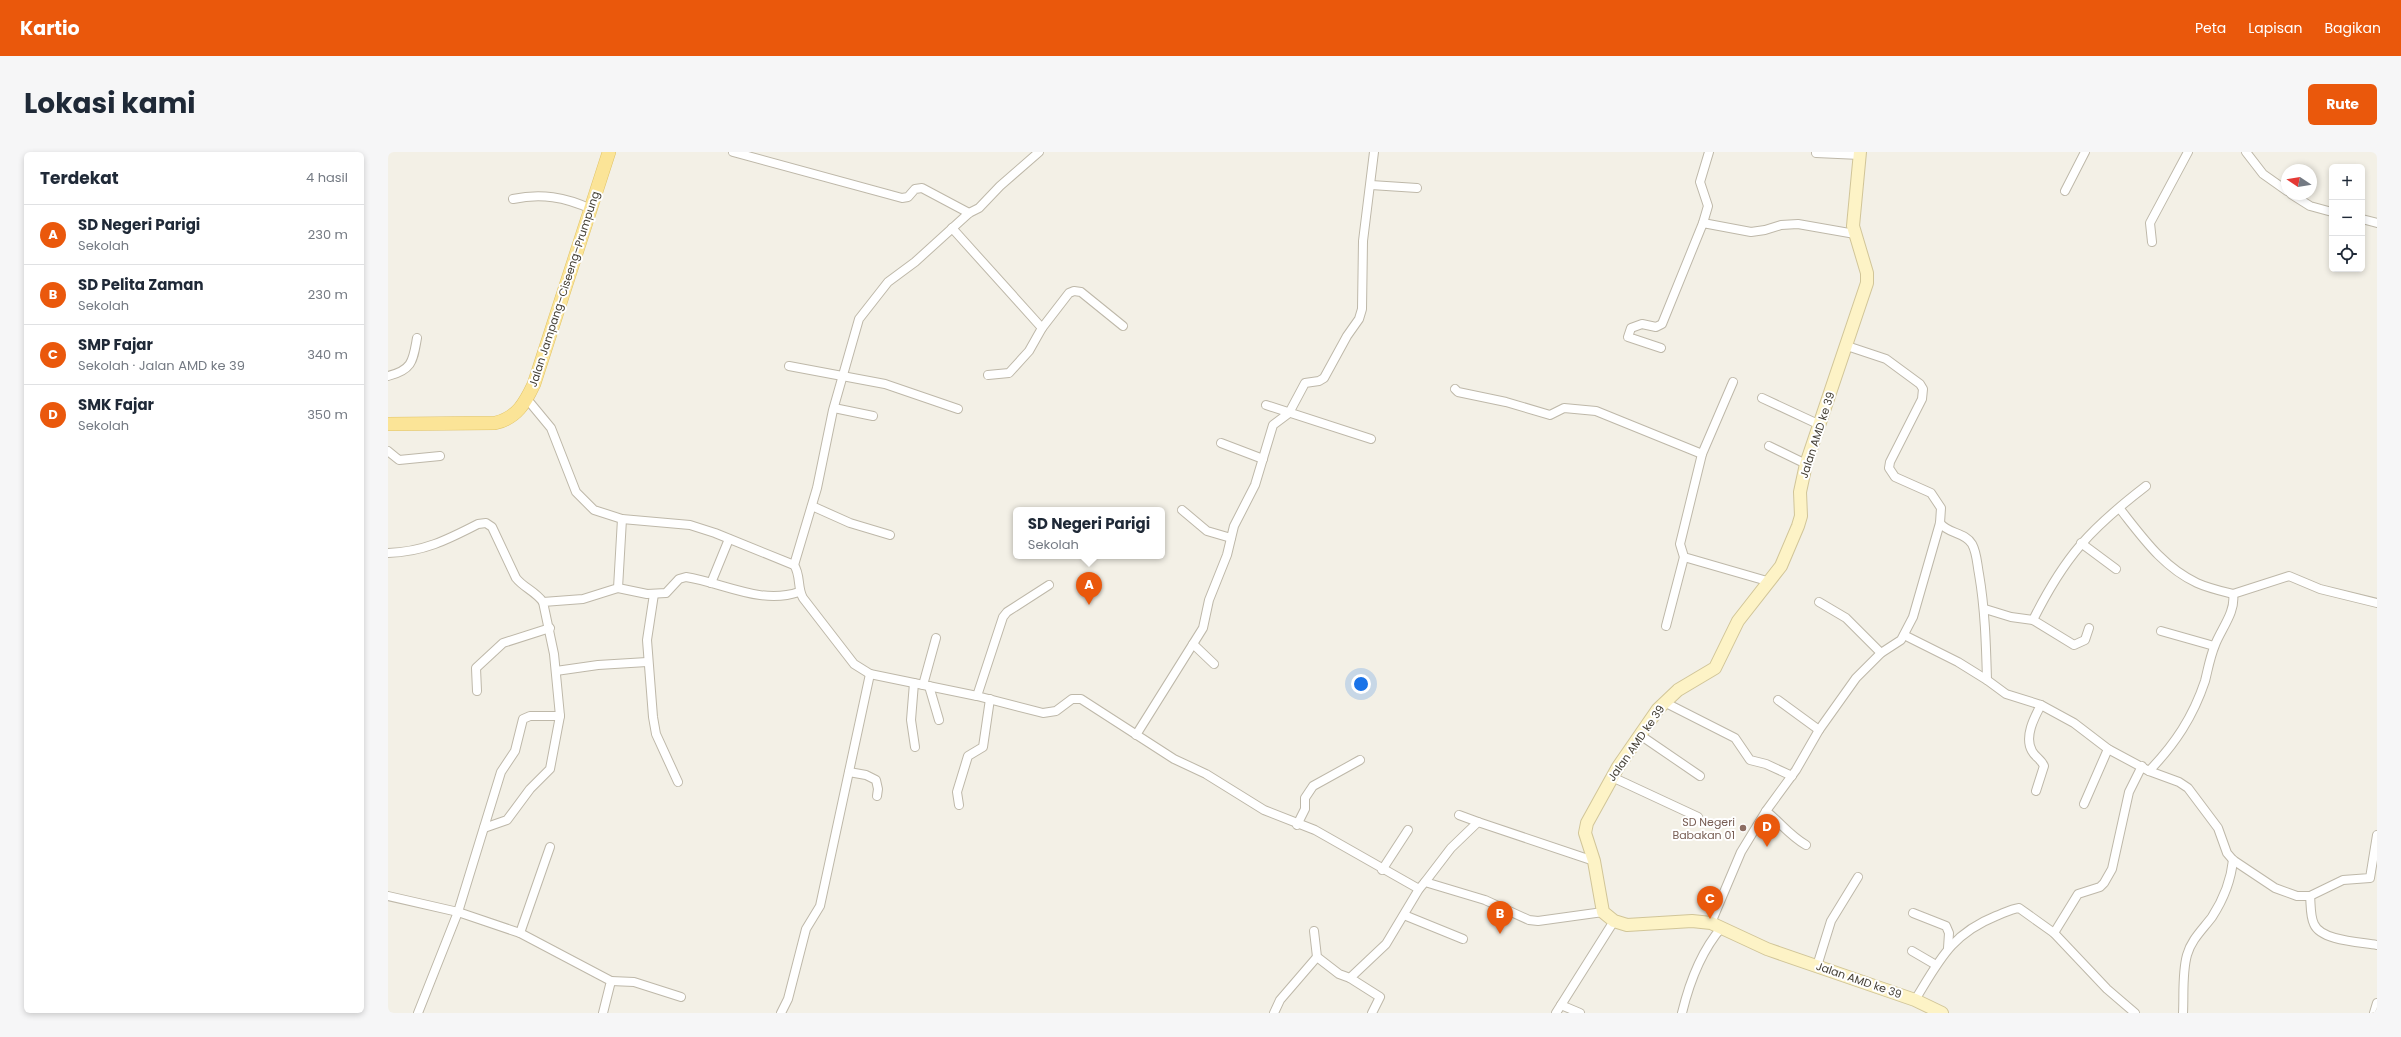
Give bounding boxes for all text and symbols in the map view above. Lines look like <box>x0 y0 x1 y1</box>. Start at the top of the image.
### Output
text: Kartio <box>20 15 80 42</box>
text: Peta <box>2195 18 2226 38</box>
text: Lapisan <box>2248 18 2302 38</box>
text: Bagikan <box>2324 18 2381 38</box>
text: Lokasi kami <box>24 84 196 123</box>
button: Rute <box>2308 84 2377 125</box>
north arrow <box>2281 164 2317 200</box>
map controls <box>2329 164 2365 272</box>
button: + <box>2329 164 2365 200</box>
text: Terdekat <box>40 166 119 190</box>
text: 4 hasil <box>306 168 348 187</box>
street label: Jalan Jampang–Ciseeng–Prumpung <box>525 189 603 389</box>
button: − <box>2329 200 2365 236</box>
text: SD Negeri Parigi <box>78 214 200 235</box>
text: A <box>48 225 58 244</box>
text: 230 m <box>308 225 348 244</box>
text: Sekolah <box>78 236 129 255</box>
button: locate <box>2329 236 2365 272</box>
text: SD Pelita Zaman <box>78 274 204 295</box>
text: B <box>49 285 57 304</box>
text: 230 m <box>308 285 348 304</box>
text: Sekolah <box>78 296 129 315</box>
text: SMP Fajar <box>78 334 153 355</box>
text: C <box>48 345 58 364</box>
text: 340 m <box>307 345 348 364</box>
text: Sekolah · Jalan AMD ke 39 <box>78 356 245 375</box>
street label: Jalan AMD ke 39 <box>1796 390 1839 480</box>
text: SMK Fajar <box>78 394 154 415</box>
text: D <box>48 405 58 424</box>
text: 350 m <box>307 405 348 424</box>
text: Sekolah <box>78 416 129 435</box>
popup <box>1013 507 1165 559</box>
text: SD Negeri Parigi <box>1028 513 1150 534</box>
text: Sekolah <box>1028 535 1079 554</box>
pin: A <box>1076 572 1102 605</box>
your location <box>1351 674 1371 694</box>
street label: Jalan AMD ke 39 <box>1604 702 1668 784</box>
place label: SD Negeri Babakan 01 <box>1672 814 1735 843</box>
pin: D <box>1754 814 1780 847</box>
marker: SD Negeri Babakan 01 <box>1738 823 1748 833</box>
pin: C <box>1697 886 1723 919</box>
pin: B <box>1487 901 1513 934</box>
street label: Jalan AMD ke 39 <box>1814 958 1904 1002</box>

